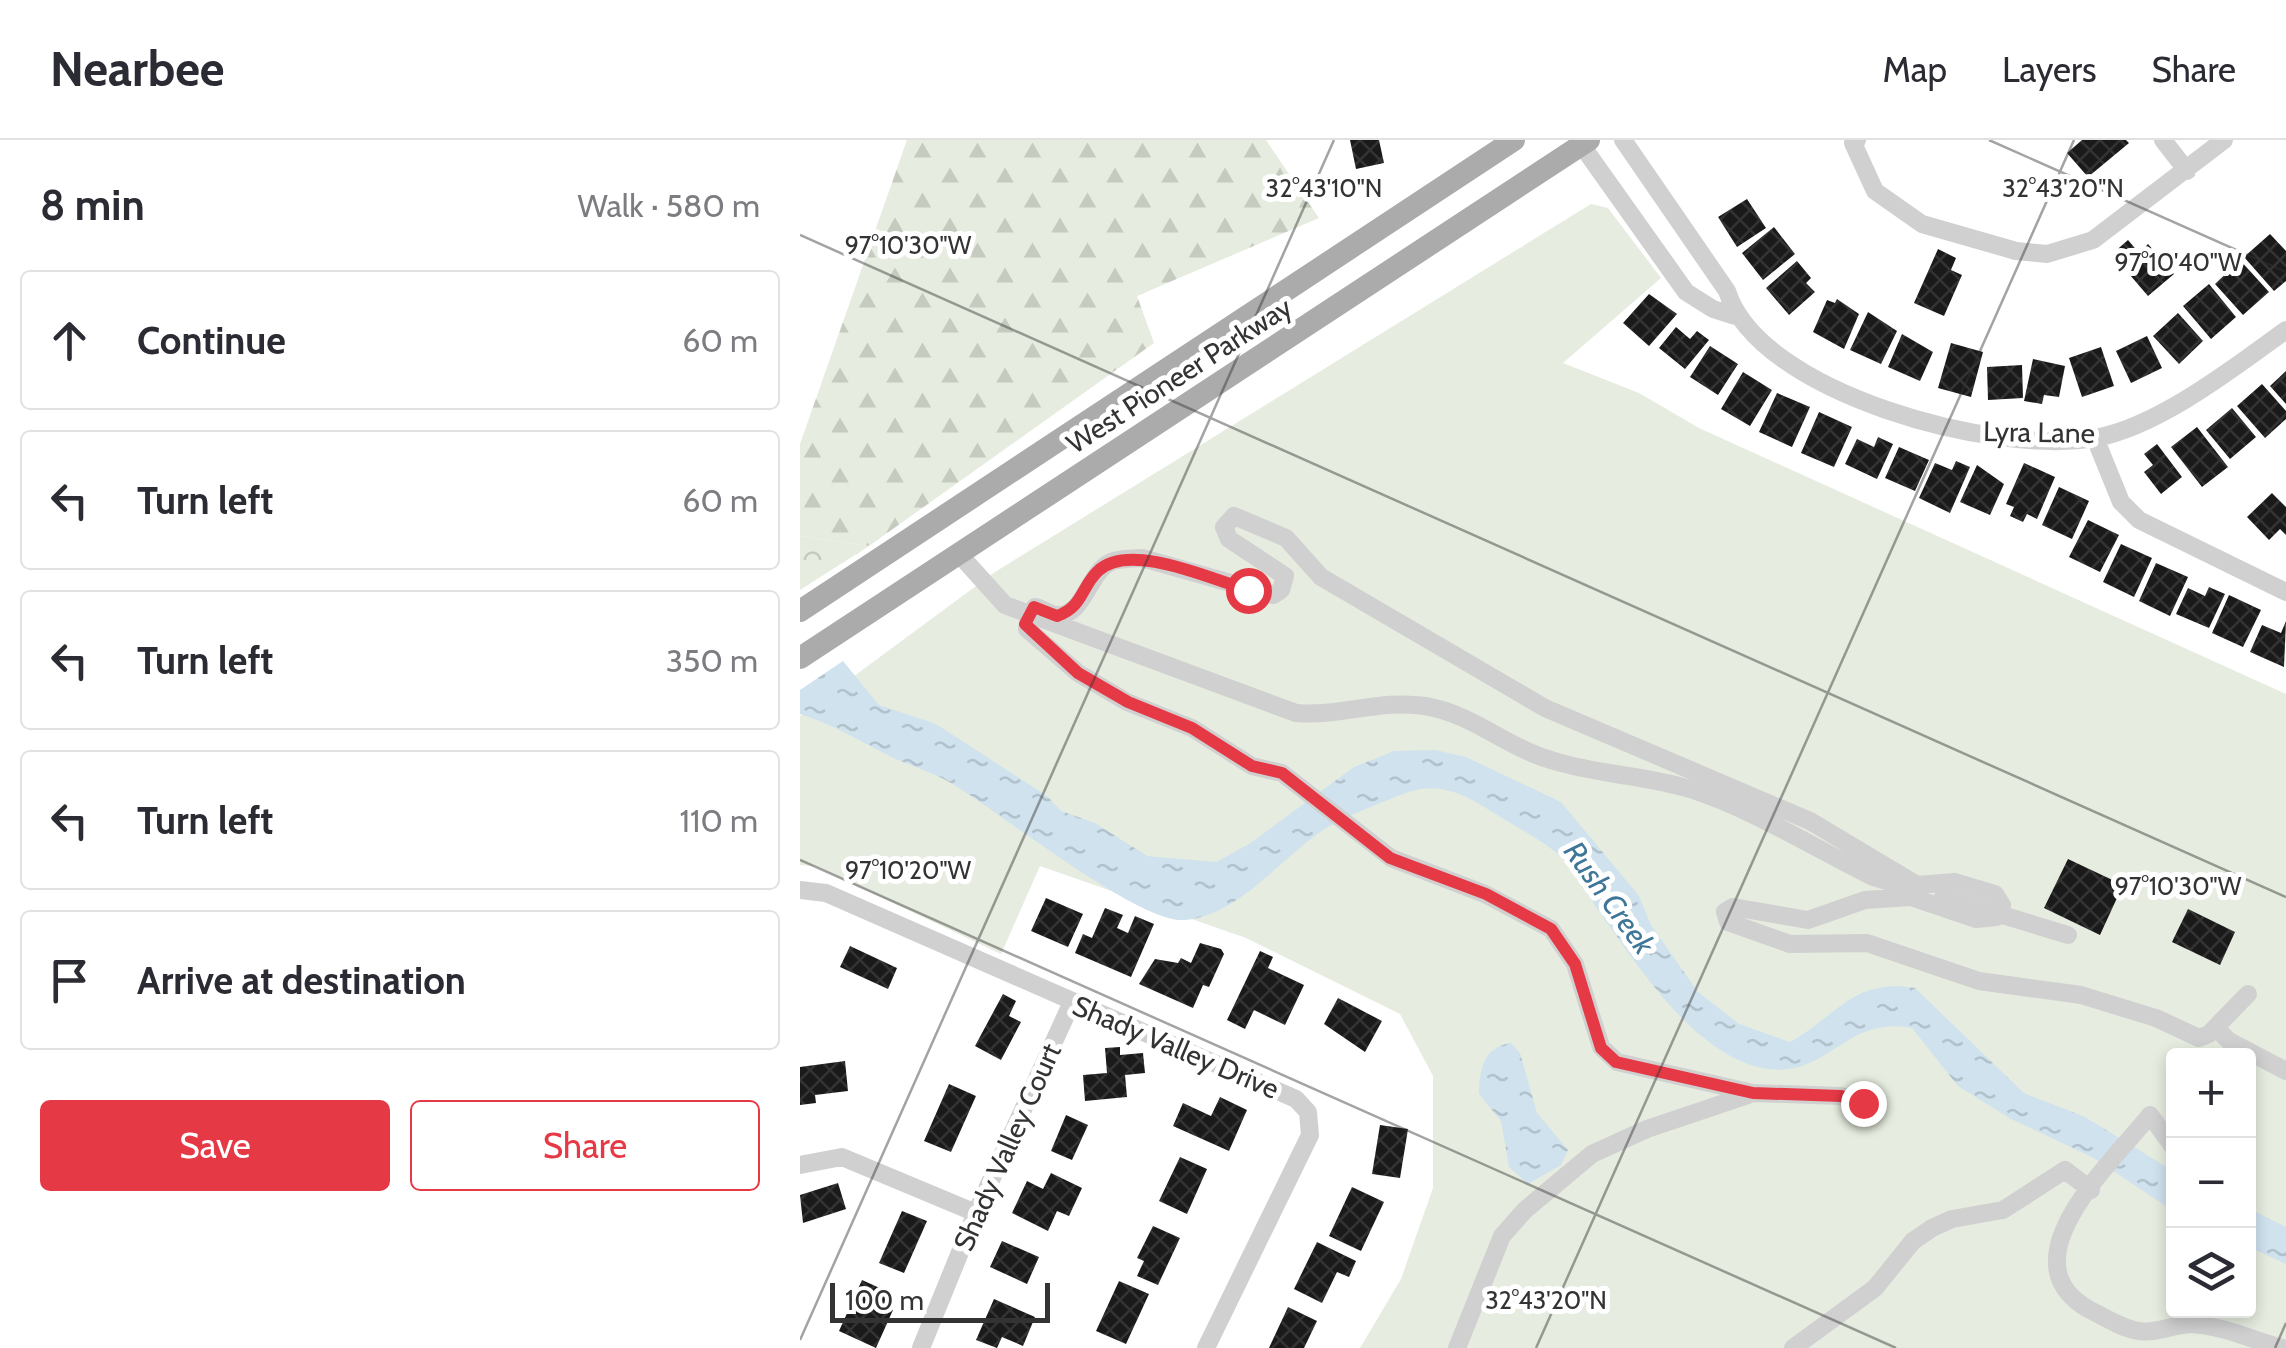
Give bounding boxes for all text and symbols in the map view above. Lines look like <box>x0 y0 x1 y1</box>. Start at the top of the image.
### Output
text: Nearbee <box>50 40 225 98</box>
text: Map <box>1883 48 1947 91</box>
text: Layers <box>2002 48 2096 91</box>
text: Share <box>2151 48 2236 91</box>
text: 32°43'10"N <box>1266 173 1382 203</box>
text: 32°43'20"N <box>2002 173 2124 203</box>
text: 8 min <box>40 179 145 231</box>
text: Walk · 580 m <box>577 186 760 225</box>
text: 97°10'30"W <box>845 230 972 260</box>
text: 97°10'40"W <box>2114 247 2242 277</box>
street label: West Pioneer Parkway <box>1060 290 1298 460</box>
icon: ahead <box>42 313 97 368</box>
text: Continue <box>137 317 286 364</box>
text: 60 m <box>682 321 758 360</box>
street label: Lyra Lane <box>1983 414 2095 450</box>
icon: left <box>42 473 97 528</box>
text: Turn left <box>137 477 273 524</box>
text: 60 m <box>682 481 758 520</box>
route start <box>1226 568 1272 614</box>
icon: left <box>42 633 97 688</box>
text: Turn left <box>137 637 273 684</box>
text: 350 m <box>666 641 758 680</box>
icon: left <box>42 793 97 848</box>
text: Turn left <box>137 797 273 844</box>
text: 110 m <box>680 801 758 840</box>
water label: Rush Creek <box>1556 834 1663 962</box>
text: 97°10'20"W <box>845 855 971 885</box>
text: 97°10'30"W <box>2115 871 2242 901</box>
icon: arrive <box>42 953 97 1008</box>
text: Arrive at destination <box>137 957 466 1004</box>
street label: Shady Valley Drive <box>1068 988 1284 1106</box>
street label: Shady Valley Court <box>946 1038 1068 1256</box>
map controls <box>2166 1048 2256 1318</box>
button: + <box>2166 1048 2256 1138</box>
route end <box>1841 1081 1887 1127</box>
button: Save <box>40 1100 390 1191</box>
button: Share <box>410 1100 760 1191</box>
button: − <box>2166 1138 2256 1228</box>
button: layers <box>2166 1228 2256 1318</box>
scale bar <box>830 1278 1050 1322</box>
text: 100 m <box>845 1283 924 1317</box>
text: 32°43'20"N <box>1485 1285 1607 1315</box>

